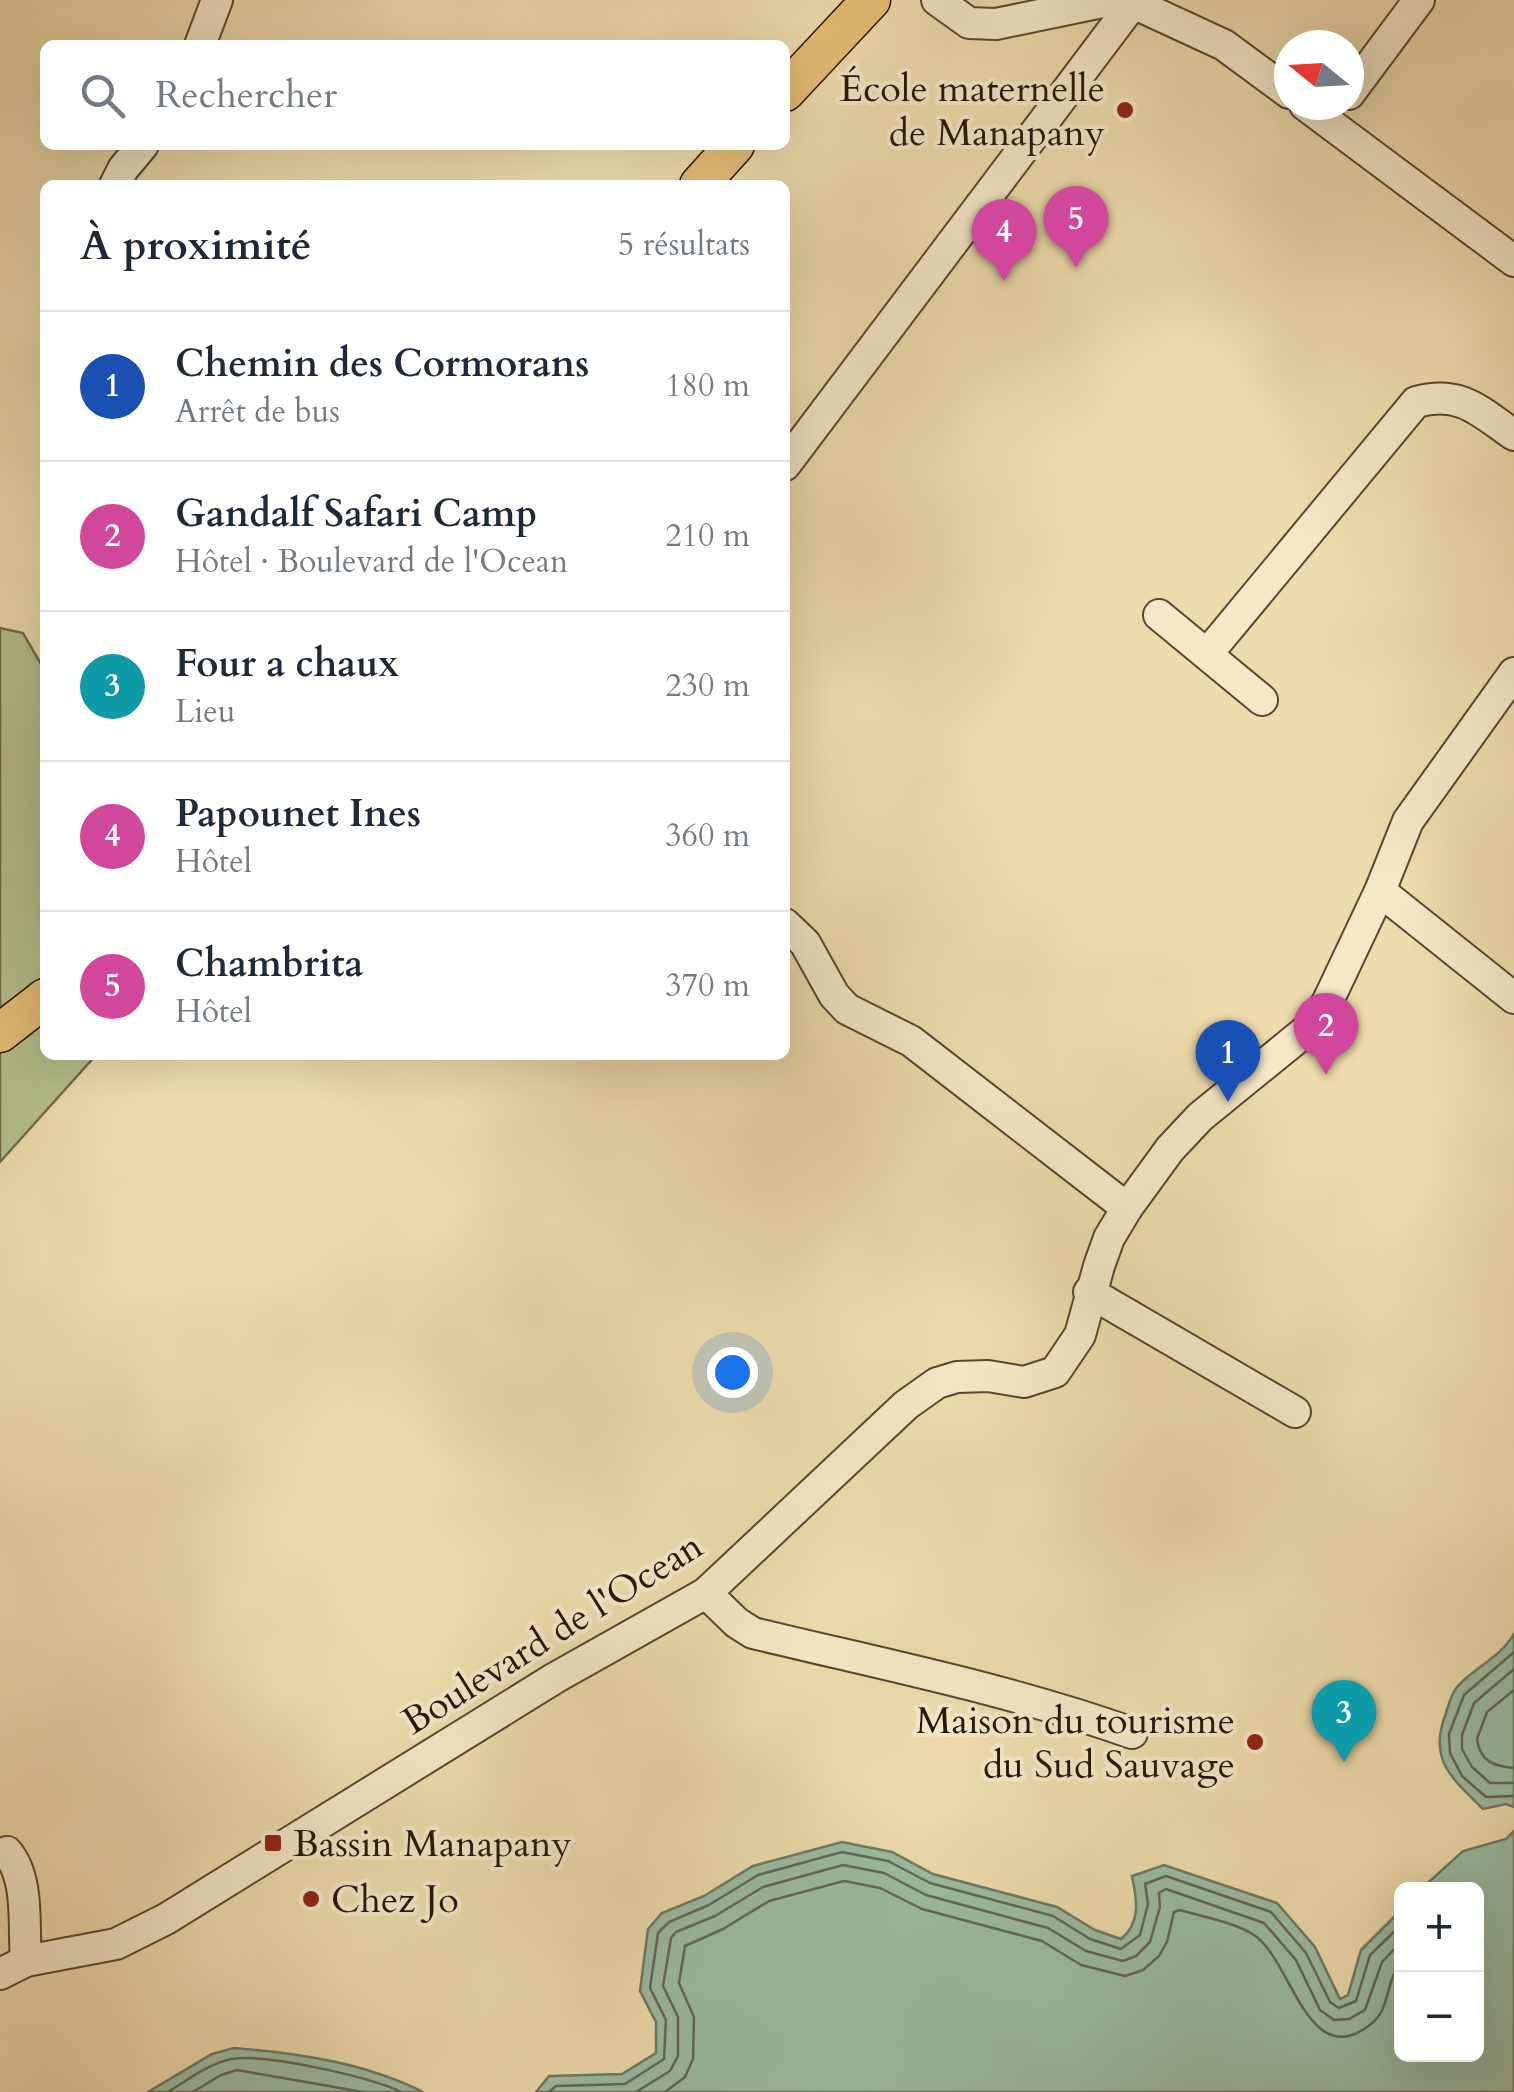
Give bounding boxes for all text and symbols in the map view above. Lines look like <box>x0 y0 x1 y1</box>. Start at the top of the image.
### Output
north arrow <box>1274 30 1364 120</box>
search box <box>40 40 790 150</box>
place label: École maternelle de Manapany <box>839 63 1105 159</box>
icon: search <box>75 68 130 123</box>
text: Rechercher <box>155 69 337 121</box>
marker: École maternelle de Manapany <box>1114 99 1136 121</box>
pin: 5 <box>1044 186 1108 268</box>
pin: 4 <box>972 198 1036 281</box>
text: À proximité <box>80 217 312 274</box>
text: 5 résultats <box>618 223 750 267</box>
text: Chemin des Cormorans <box>175 338 589 390</box>
text: 1 <box>104 364 121 408</box>
text: 180 m <box>665 364 750 408</box>
text: Arrêt de bus <box>175 390 340 434</box>
text: Gandalf Safari Camp <box>175 488 537 540</box>
text: 2 <box>104 514 121 558</box>
text: 210 m <box>665 514 750 558</box>
text: Hôtel · Boulevard de l'Ocean <box>175 540 568 584</box>
text: Four a chaux <box>175 638 399 690</box>
text: 3 <box>104 664 121 708</box>
text: 230 m <box>665 664 750 708</box>
text: Lieu <box>175 690 235 734</box>
text: Papounet Ines <box>175 788 421 840</box>
text: 4 <box>104 814 121 858</box>
text: 360 m <box>665 814 750 858</box>
text: Hôtel <box>175 840 252 884</box>
text: Chambrita <box>175 938 363 990</box>
text: 5 <box>104 964 121 1008</box>
text: 370 m <box>665 964 750 1008</box>
text: Hôtel <box>175 990 252 1034</box>
pin: 2 <box>1294 992 1358 1075</box>
pin: 1 <box>1196 1020 1260 1102</box>
your location <box>707 1347 758 1398</box>
street label: Boulevard de l'Ocean <box>392 1520 713 1747</box>
pin: 3 <box>1312 1680 1376 1762</box>
place label: Maison du tourisme du Sud Sauvage <box>916 1695 1235 1791</box>
marker: Maison du tourisme du Sud Sauvage <box>1244 1731 1266 1753</box>
place label: Bassin Manapany <box>293 1818 572 1870</box>
marker: Bassin Manapany <box>262 1832 284 1854</box>
place label: Chez Jo <box>331 1874 459 1926</box>
map controls <box>1394 1882 1484 2062</box>
button: + <box>1394 1882 1484 1972</box>
marker: Chez Jo <box>300 1888 322 1910</box>
button: − <box>1394 1972 1484 2062</box>

